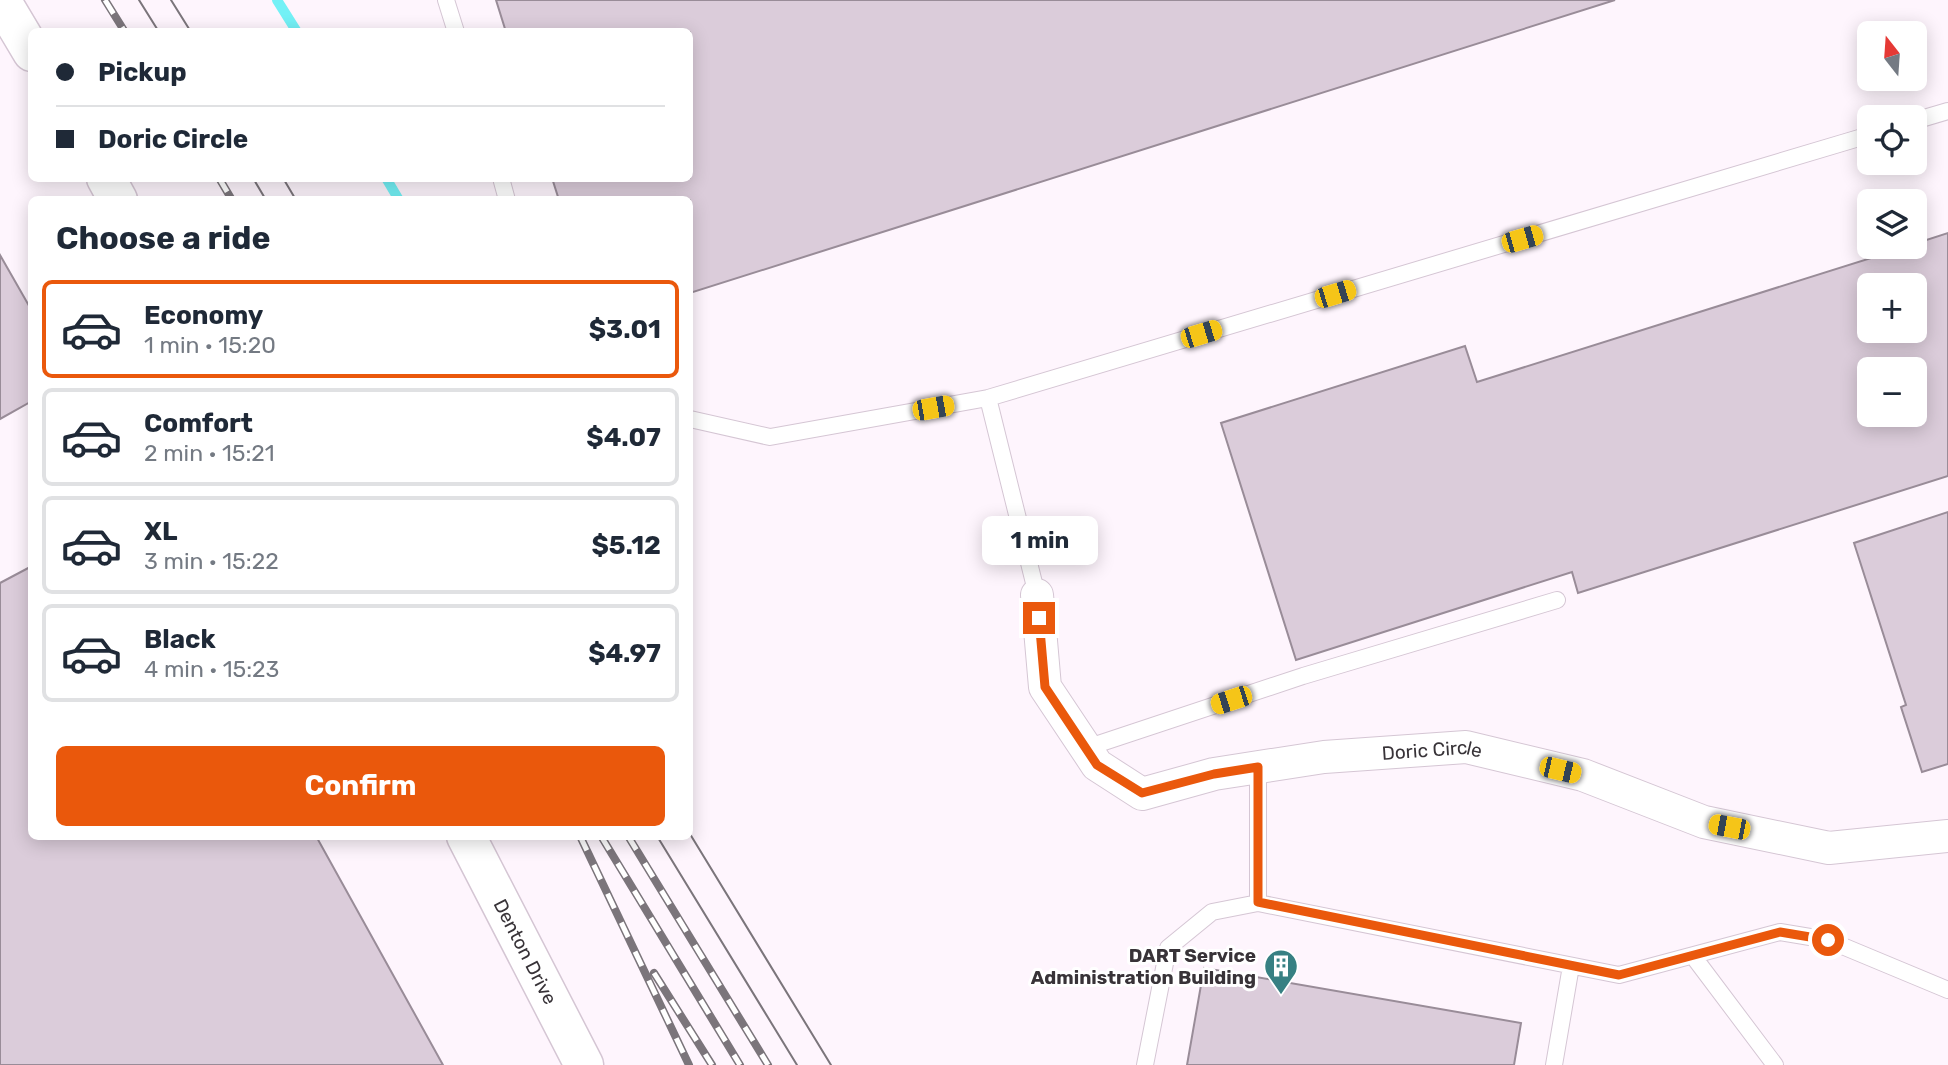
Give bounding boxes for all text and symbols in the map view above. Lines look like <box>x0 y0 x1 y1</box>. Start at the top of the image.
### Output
north arrow <box>1857 21 1927 91</box>
map controls <box>1857 21 1927 427</box>
text: Pickup <box>98 57 187 88</box>
button: locate <box>1857 105 1927 175</box>
text: Doric Circle <box>98 124 248 155</box>
button: layers <box>1857 189 1927 259</box>
text: Choose a ride <box>56 219 270 257</box>
car <box>1499 223 1546 255</box>
button: + <box>1857 273 1927 343</box>
car <box>1312 278 1359 310</box>
icon: car <box>60 298 123 361</box>
text: Economy <box>144 300 263 331</box>
text: $3.01 <box>589 314 661 345</box>
car <box>1178 318 1225 350</box>
text: 1 min · 15:20 <box>144 331 276 359</box>
button: − <box>1857 357 1927 427</box>
car <box>911 394 956 422</box>
icon: car <box>60 406 123 469</box>
text: Comfort <box>144 408 253 439</box>
text: $4.07 <box>586 422 661 453</box>
text: 2 min · 15:21 <box>144 439 275 467</box>
icon: car <box>60 514 123 577</box>
text: XL <box>144 516 177 547</box>
callout: 1 min <box>981 516 1097 566</box>
text: 1 min <box>1011 526 1069 554</box>
text: $5.12 <box>591 530 661 561</box>
text: 3 min · 15:22 <box>144 547 279 575</box>
route end <box>1023 602 1055 634</box>
icon: car <box>60 622 123 685</box>
text: Black <box>144 624 216 655</box>
text: $4.97 <box>588 638 661 669</box>
text: 4 min · 15:23 <box>144 655 279 683</box>
car <box>1208 684 1255 716</box>
street label: Doric Circle <box>1381 736 1485 765</box>
button: Confirm <box>56 746 665 826</box>
car <box>1538 755 1583 785</box>
car <box>1707 813 1752 841</box>
street label: Denton Drive <box>488 895 562 1008</box>
route start <box>1812 924 1844 956</box>
place label: DART Service Administration Building <box>1031 944 1256 989</box>
building icon: DART Service Administration Building <box>1262 947 1300 996</box>

